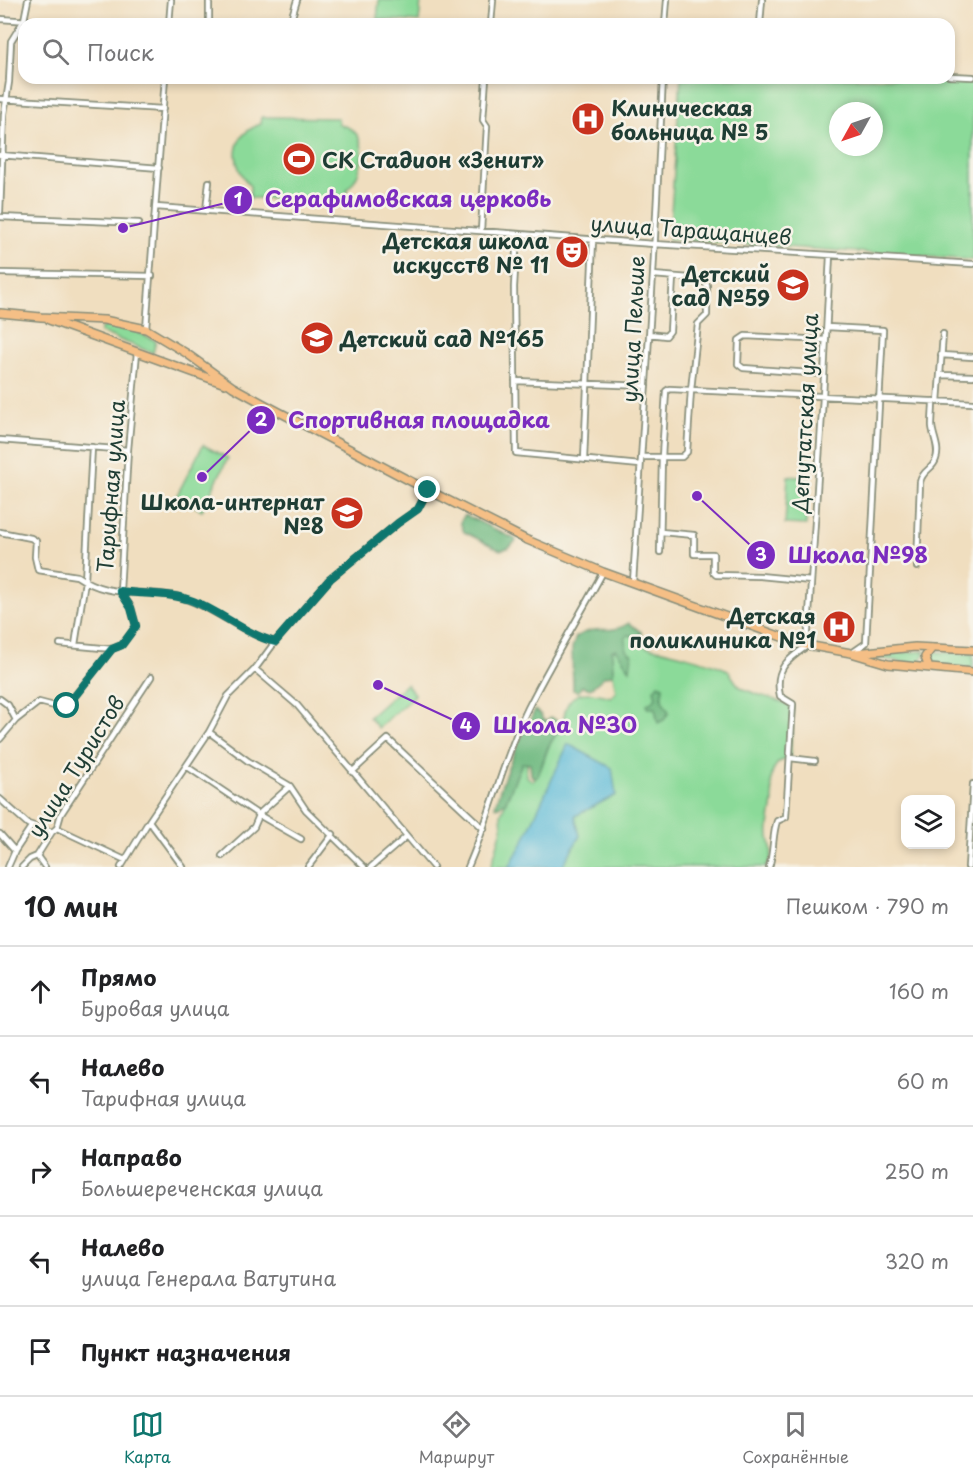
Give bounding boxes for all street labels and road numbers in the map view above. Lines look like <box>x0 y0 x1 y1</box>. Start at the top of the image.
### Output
street label: улица Таращанцев <box>590 206 792 252</box>
street label: улица Пельше <box>612 255 652 403</box>
street label: Депутатская улица <box>783 312 825 515</box>
street label: Тарифная улица <box>88 398 132 573</box>
street label: улица Туристов <box>18 689 132 843</box>

